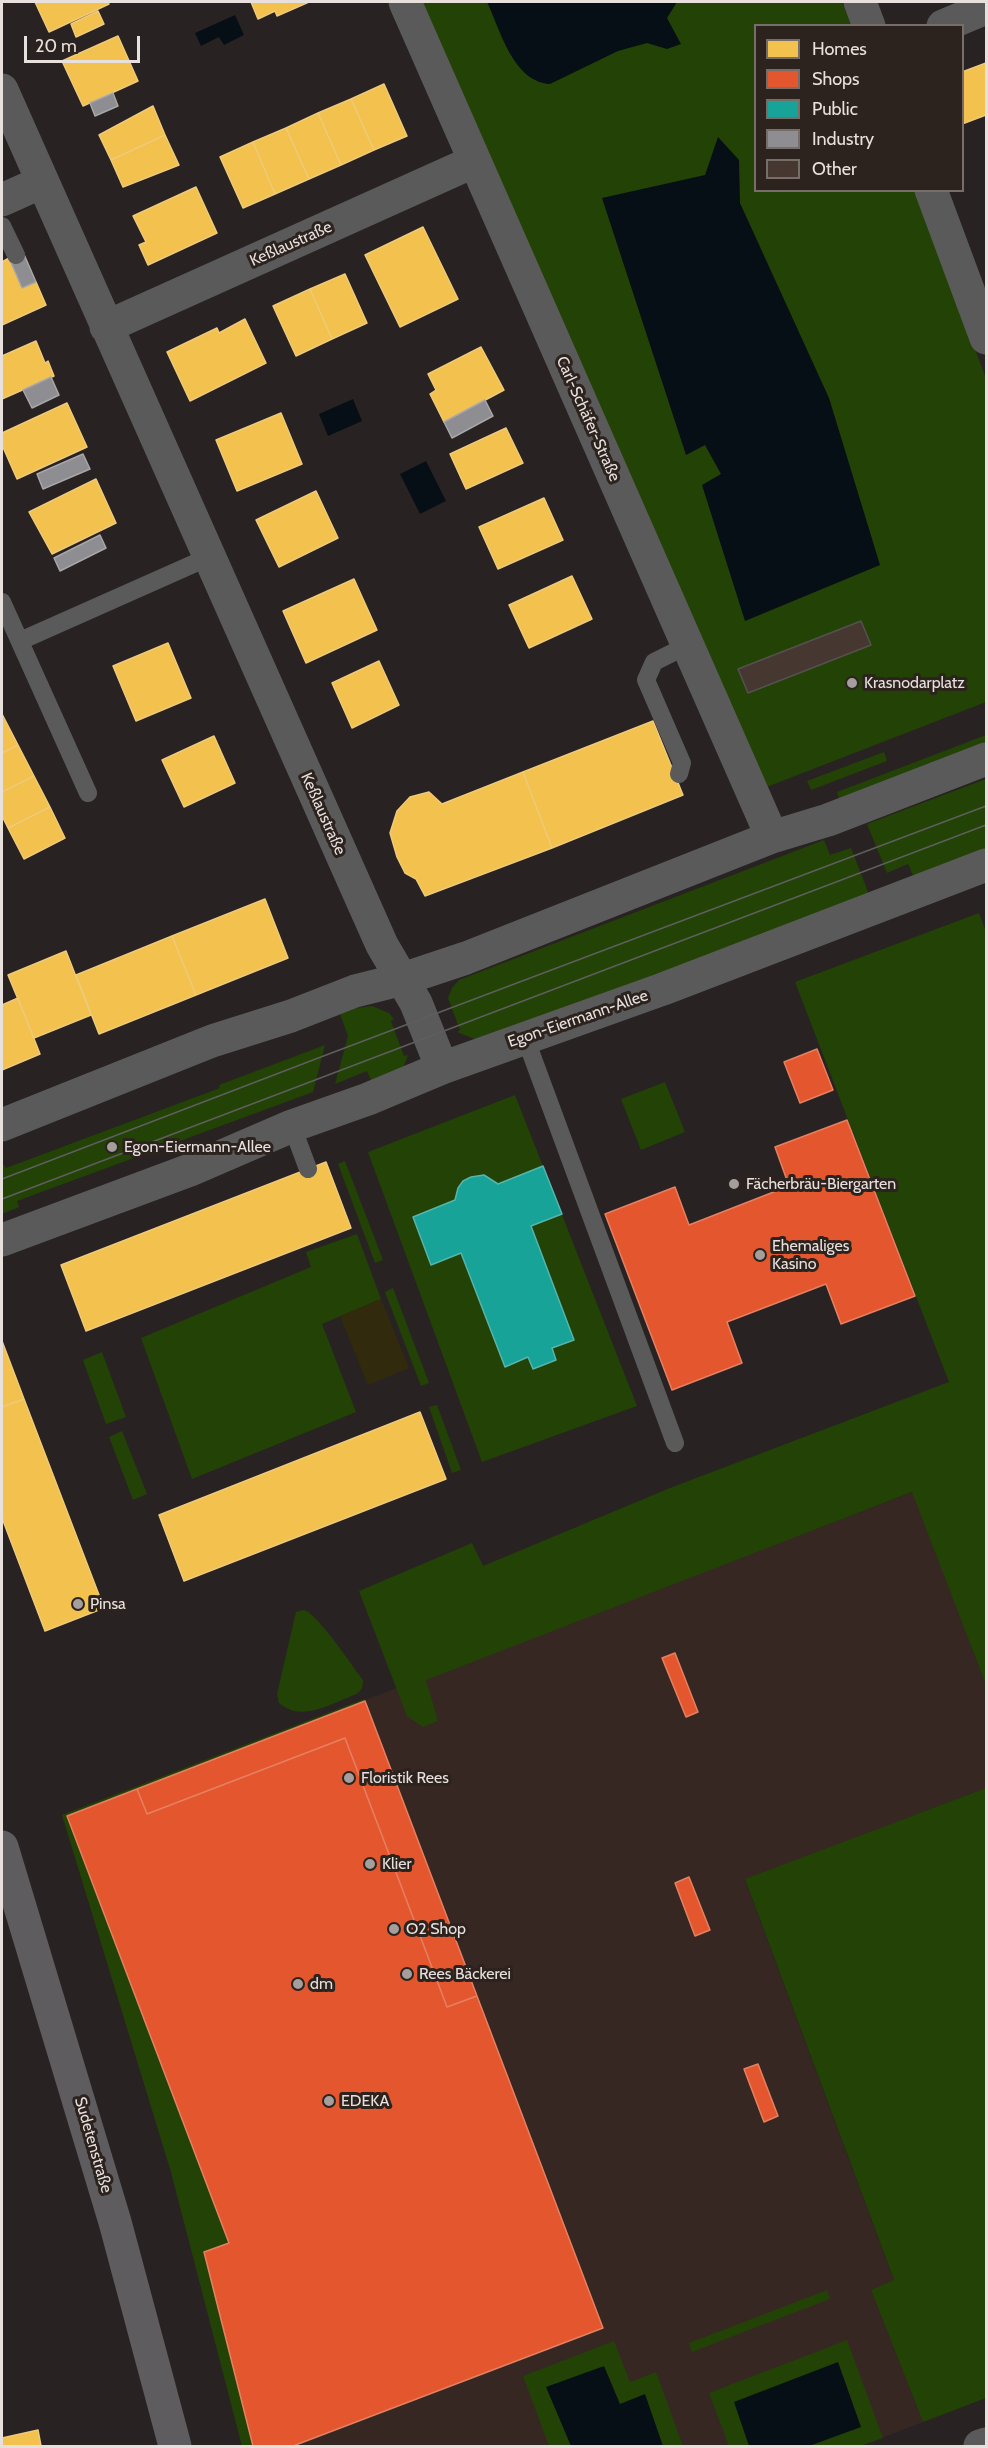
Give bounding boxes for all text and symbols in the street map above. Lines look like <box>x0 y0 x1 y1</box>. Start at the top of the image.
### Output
scale bar <box>27 24 142 62</box>
legend <box>754 24 964 192</box>
text: 20 m <box>35 35 77 57</box>
text: Homes <box>812 38 867 60</box>
text: Shops <box>812 68 860 90</box>
text: Public <box>812 98 858 120</box>
text: Industry <box>812 128 874 150</box>
text: Other <box>812 158 857 180</box>
street label: Keßlaustraße <box>247 217 335 271</box>
street label: Carl-Schäfer-Straße <box>552 353 624 485</box>
place label: Krasnodarplatz <box>864 673 965 693</box>
marker: Krasnodarplatz <box>845 676 859 690</box>
street label: Keßlaustraße <box>296 770 350 858</box>
street label: Egon-Eiermann-Allee <box>505 986 651 1052</box>
place label: Egon-Eiermann-Allee <box>124 1137 271 1157</box>
marker: Egon-Eiermann-Allee <box>105 1140 119 1154</box>
place label: Fächerbräu-Biergarten <box>746 1174 896 1194</box>
marker: Fächerbräu-Biergarten <box>727 1177 741 1191</box>
place label: Ehemaliges Kasino <box>772 1236 849 1274</box>
marker: Ehemaliges Kasino <box>753 1248 767 1262</box>
place label: Pinsa <box>90 1594 126 1614</box>
marker: Pinsa <box>71 1597 85 1611</box>
place label: Floristik Rees <box>361 1768 449 1788</box>
marker: Floristik Rees <box>342 1771 356 1785</box>
place label: Klier <box>382 1854 411 1874</box>
marker: Klier <box>363 1857 377 1871</box>
place label: O2 Shop <box>406 1919 466 1939</box>
marker: O2 Shop <box>387 1922 401 1936</box>
place label: Rees Bäckerei <box>419 1964 511 1984</box>
marker: Rees Bäckerei <box>400 1967 414 1981</box>
place label: dm <box>310 1974 333 1994</box>
marker: dm <box>291 1977 305 1991</box>
place label: EDEKA <box>341 2091 389 2111</box>
marker: EDEKA <box>322 2094 336 2108</box>
street label: Sudetenstraße <box>70 2095 116 2195</box>

